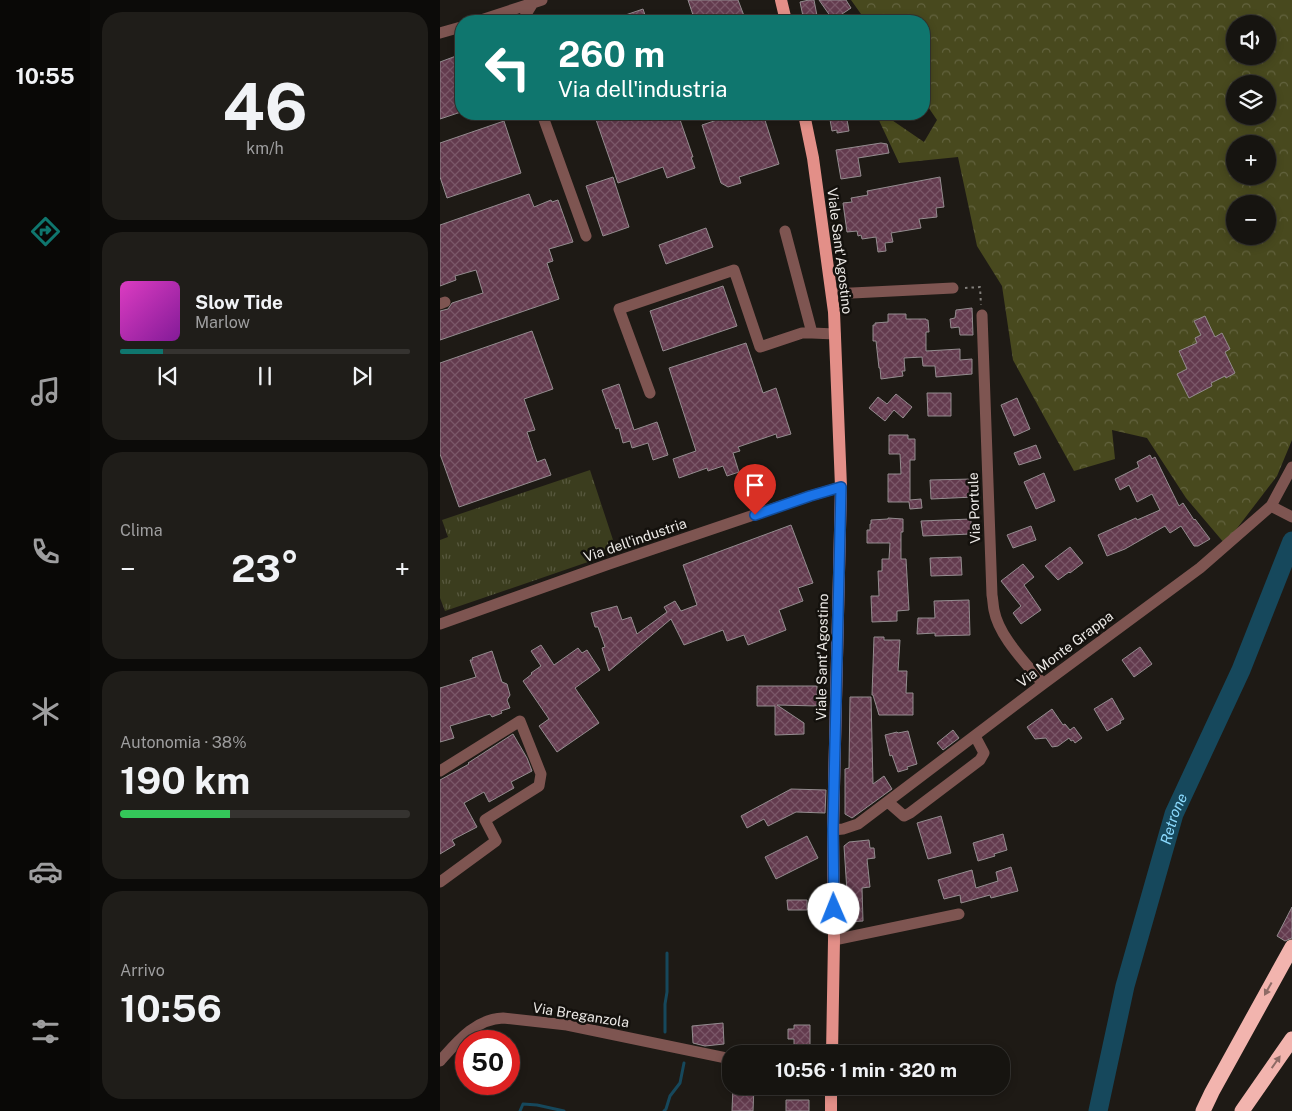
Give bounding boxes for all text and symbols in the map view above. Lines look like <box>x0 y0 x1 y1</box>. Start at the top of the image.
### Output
map controls <box>1226 15 1276 245</box>
button: sound <box>1226 15 1276 65</box>
text: 260 m <box>558 34 665 75</box>
icon: left <box>475 35 540 100</box>
text: 10:55 <box>15 63 75 89</box>
text: 46 <box>222 68 308 145</box>
button: layers <box>1226 75 1276 125</box>
text: Via dell'industria <box>558 76 727 102</box>
button: + <box>1226 135 1276 185</box>
text: km/h <box>246 139 284 158</box>
street label: Viale Sant'Agostino <box>824 187 856 315</box>
button: − <box>1226 195 1276 245</box>
icon: directions <box>28 214 63 249</box>
text: Slow Tide <box>195 291 283 313</box>
text: Marlow <box>195 313 250 332</box>
icon: previous <box>154 362 182 390</box>
icon: pause <box>251 362 279 390</box>
icon: next <box>348 362 376 390</box>
icon: music <box>28 374 63 409</box>
pin <box>734 464 776 515</box>
icon: arrive <box>741 471 769 499</box>
street label: Via Portule <box>965 472 983 544</box>
street label: Via dell'industria <box>581 515 689 565</box>
text: Clima <box>120 521 163 540</box>
icon: phone <box>28 534 63 569</box>
text: 23° <box>231 546 299 591</box>
text: − <box>120 552 136 585</box>
text: + <box>394 552 410 585</box>
street label: Viale Sant'Agostino <box>813 593 831 721</box>
street label: Via Monte Grappa <box>1014 608 1116 690</box>
icon: climate <box>28 694 63 729</box>
text: Autonomia · 38% <box>120 733 247 752</box>
text: 190 km <box>120 758 250 803</box>
water label: Retrone <box>1157 790 1190 846</box>
icon: car <box>28 854 63 889</box>
position arrow <box>807 882 859 934</box>
text: Arrivo <box>120 961 165 980</box>
one-way arrow <box>1264 983 1273 996</box>
text: 10:56 <box>120 986 222 1031</box>
street label: Via Breganzola <box>532 999 630 1031</box>
icon: filters <box>28 1014 63 1049</box>
speed limit sign: 50 <box>455 1030 520 1095</box>
one-way arrow <box>1272 1055 1281 1069</box>
text: 10:56 · 1 min · 320 m <box>775 1059 957 1081</box>

